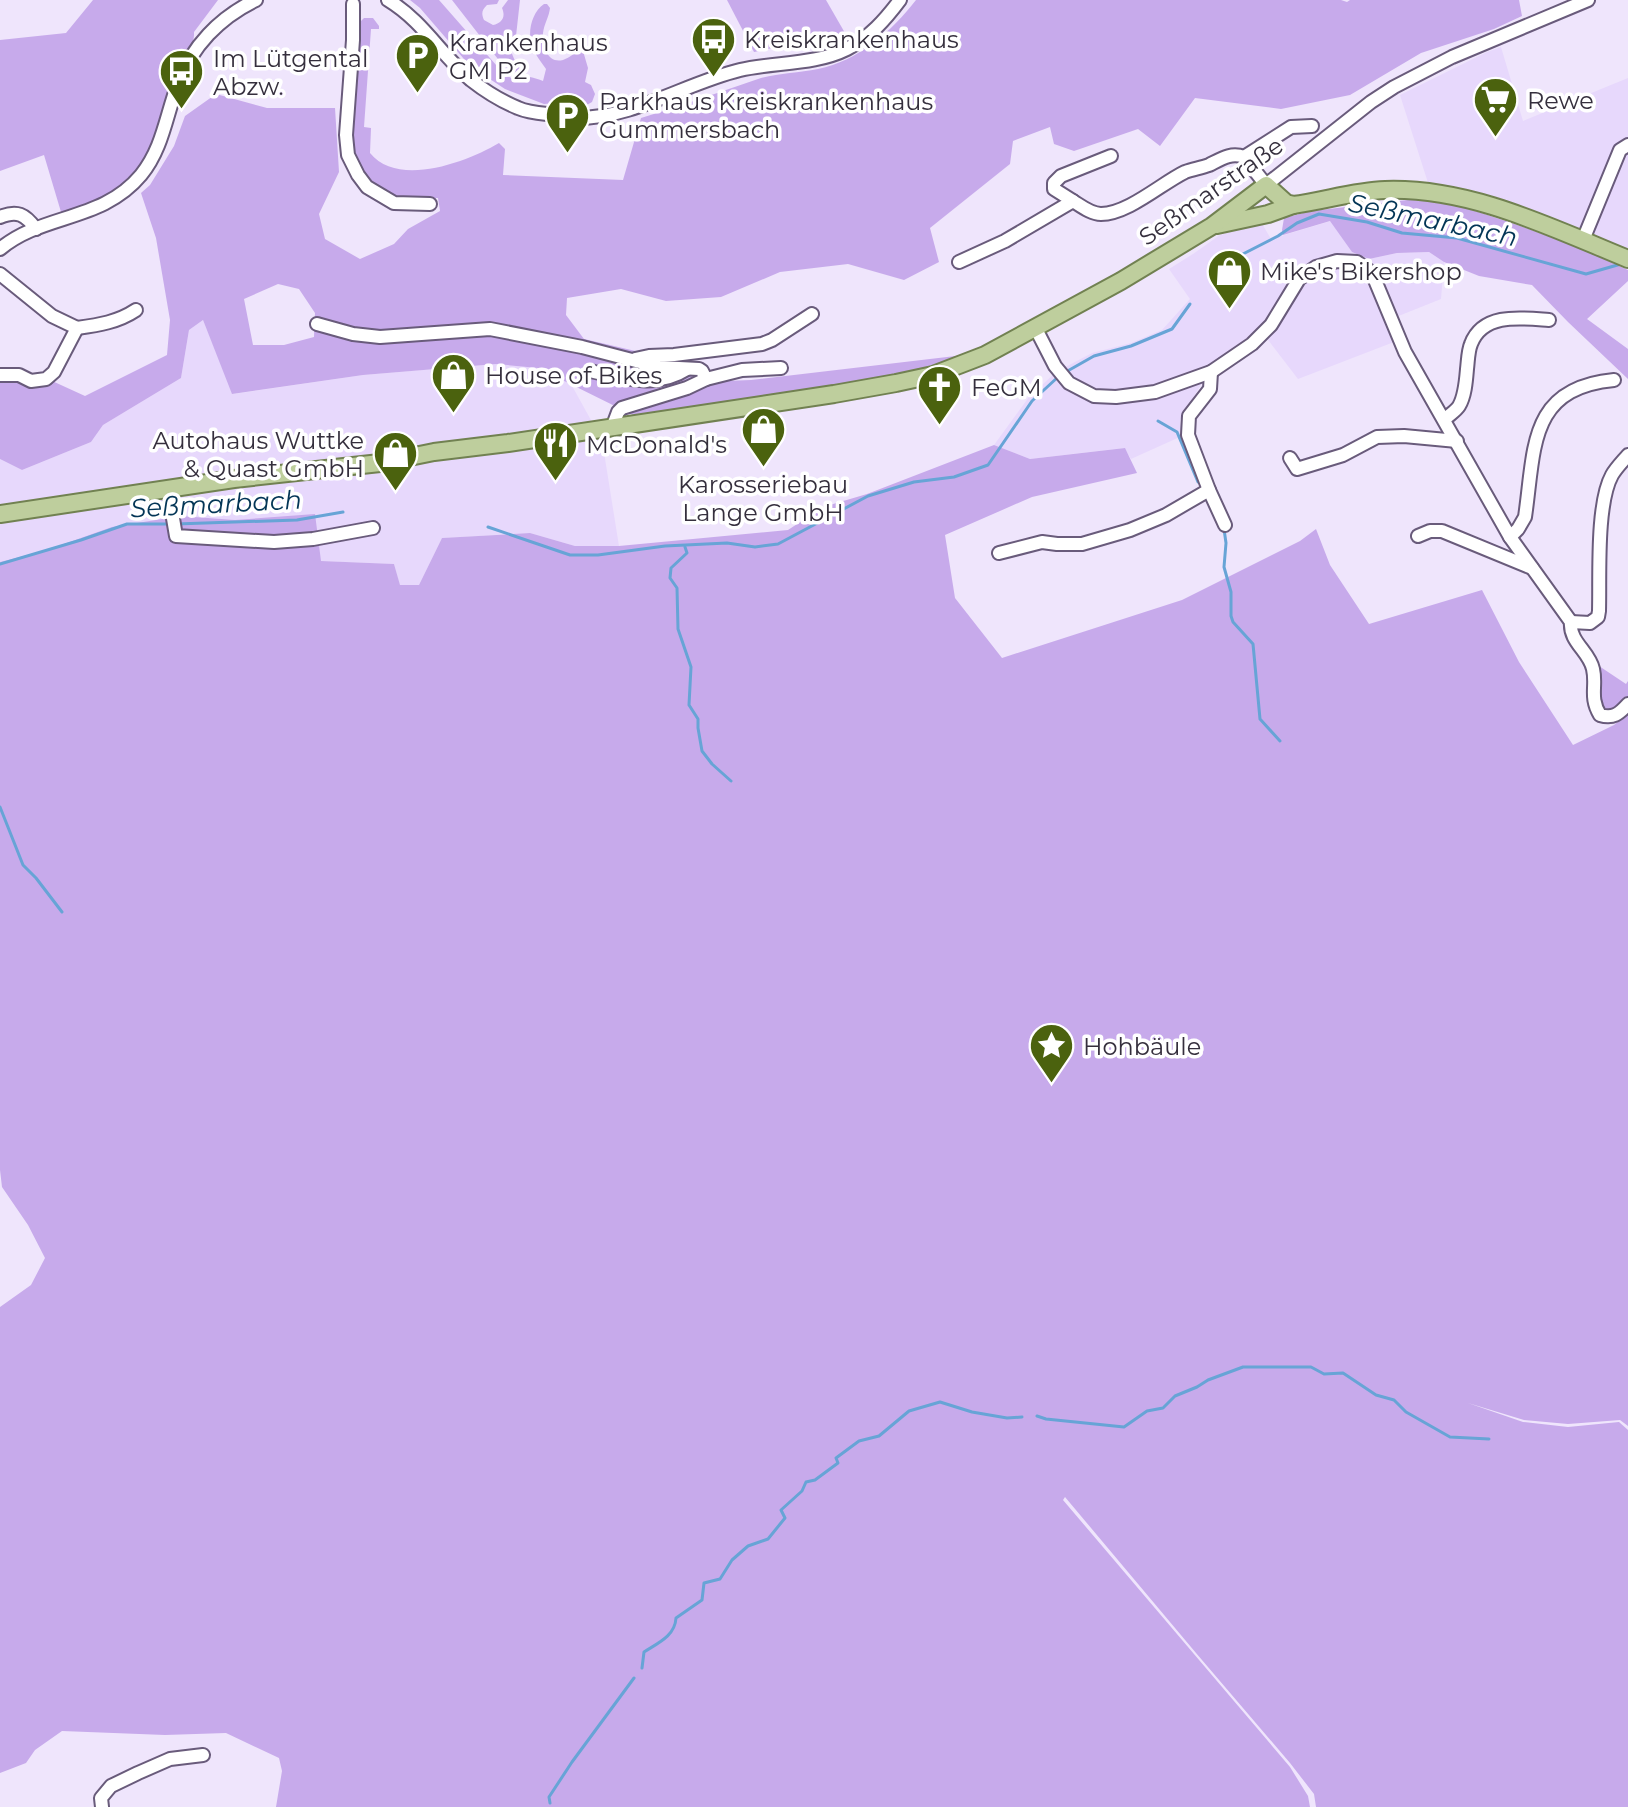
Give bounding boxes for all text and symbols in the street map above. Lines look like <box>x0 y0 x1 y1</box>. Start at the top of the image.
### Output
bus stop icon: Kreiskrankenhaus <box>689 15 737 78</box>
place label: Kreiskrankenhaus <box>744 25 959 54</box>
place label: Krankenhaus GM P2 <box>449 28 608 85</box>
parking icon: Krankenhaus GM P2 <box>394 32 442 95</box>
place label: Im Lütgental Abzw. <box>213 44 368 101</box>
bus stop icon: Im Lütgental Abzw. <box>158 48 206 111</box>
supermarket icon: Rewe <box>1472 76 1520 139</box>
place label: Rewe <box>1527 86 1594 115</box>
place label: Parkhaus Kreiskrankenhaus Gummersbach <box>599 87 933 144</box>
parking icon: Parkhaus Kreiskrankenhaus Gummersbach <box>544 91 592 154</box>
street label: Seßmarstraße <box>1133 131 1289 251</box>
water label: Seßmarbach <box>1346 186 1520 254</box>
shop icon: Mike's Bikershop <box>1205 247 1253 310</box>
place label: Mike's Bikershop <box>1260 257 1462 286</box>
shop icon: House of Bikes <box>430 351 478 414</box>
place label: House of Bikes <box>485 361 662 390</box>
church icon: FeGM <box>916 363 964 426</box>
place label: FeGM <box>971 373 1042 402</box>
shop icon: Karosseriebau Lange GmbH <box>739 406 787 469</box>
restaurant icon: McDonald's <box>531 420 579 483</box>
place label: Autohaus Wuttke & Quast GmbH <box>153 426 364 483</box>
shop icon: Autohaus Wuttke & Quast GmbH <box>371 430 419 493</box>
place label: McDonald's <box>586 430 727 459</box>
place label: Karosseriebau Lange GmbH <box>678 470 848 527</box>
water label: Seßmarbach <box>129 484 303 524</box>
place icon: Hohbäule <box>1028 1022 1076 1085</box>
place label: Hohbäule <box>1083 1032 1201 1061</box>

